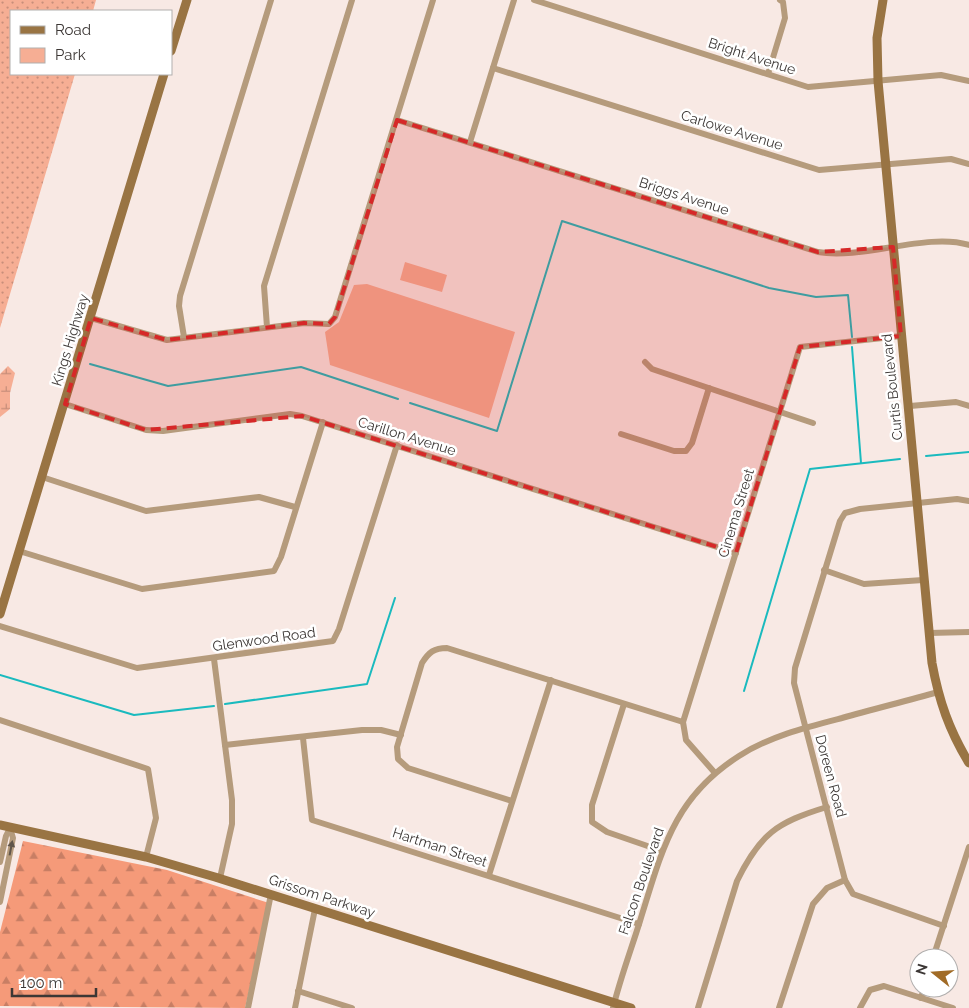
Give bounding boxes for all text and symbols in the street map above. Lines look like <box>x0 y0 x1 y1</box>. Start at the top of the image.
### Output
legend <box>10 10 172 75</box>
text: Road <box>55 21 91 39</box>
street label: Bright Avenue <box>706 34 798 78</box>
text: Park <box>55 46 86 64</box>
street label: Carlowe Avenue <box>679 107 785 153</box>
street label: Briggs Avenue <box>637 174 731 218</box>
street label: Kings Highway <box>48 292 92 388</box>
street label: Curtis Boulevard <box>878 333 906 441</box>
street label: Carillon Avenue <box>356 414 458 458</box>
street label: Cinema Street <box>715 466 757 559</box>
street label: Glenwood Road <box>212 624 316 654</box>
street label: Doreen Road <box>812 733 850 819</box>
street label: Hartman Street <box>391 824 490 870</box>
street label: Falcon Boulevard <box>615 825 667 937</box>
one-way arrow <box>7 840 15 855</box>
street label: Grissom Parkway <box>267 871 378 921</box>
north arrow <box>909 948 959 998</box>
text: N <box>912 962 931 977</box>
scale bar <box>12 966 96 998</box>
text: 100 m <box>20 974 62 992</box>

